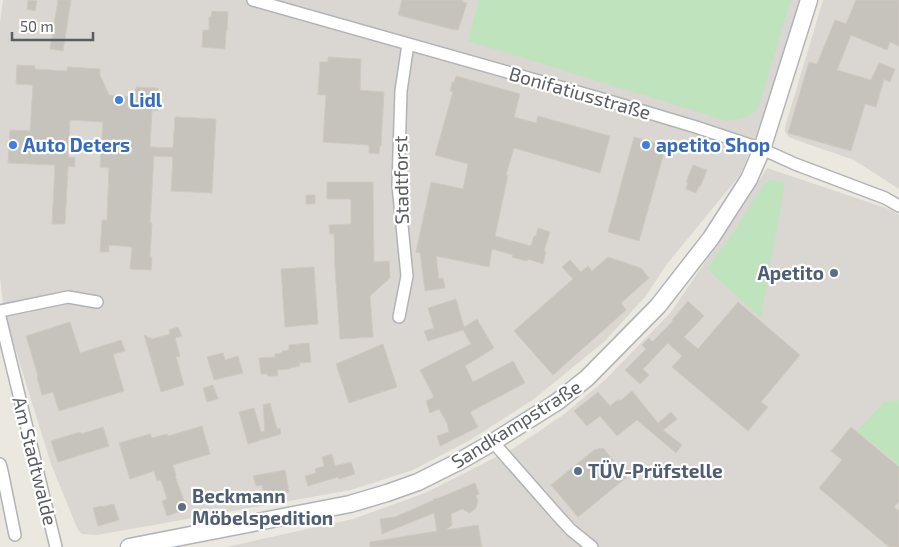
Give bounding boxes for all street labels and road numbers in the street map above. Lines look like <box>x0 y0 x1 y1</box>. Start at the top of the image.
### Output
street label: Bonifatiusstraße <box>507 61 654 124</box>
street label: Stadtforst <box>388 135 413 225</box>
street label: Sandkampstraße <box>447 374 585 473</box>
street label: Am Stadtwalde <box>8 394 63 528</box>

